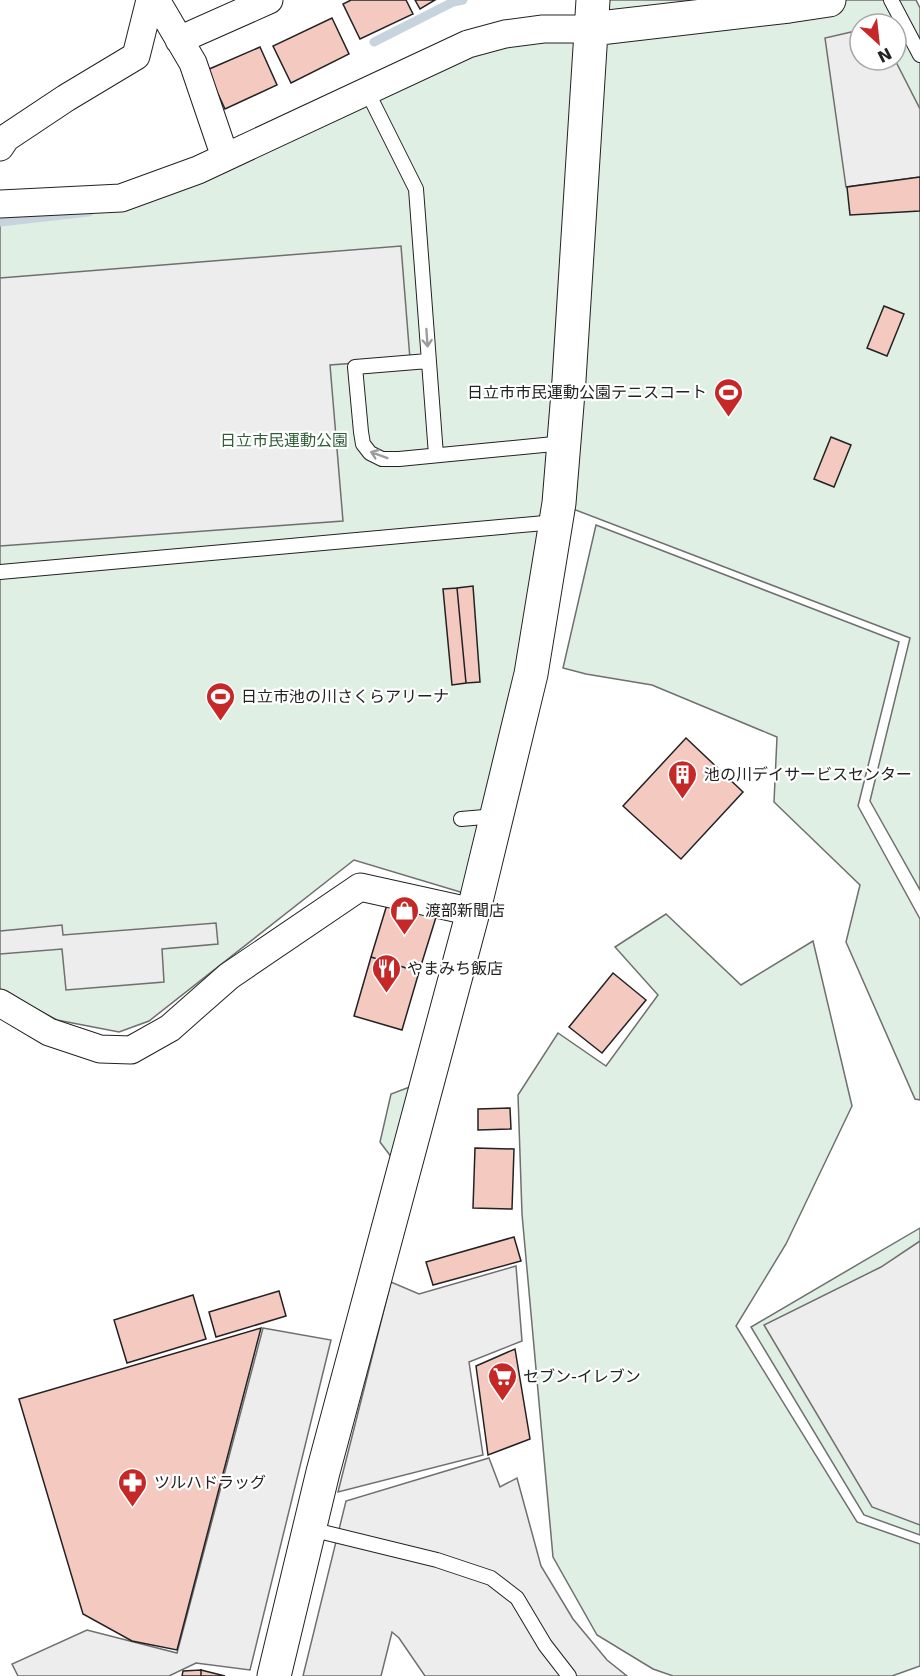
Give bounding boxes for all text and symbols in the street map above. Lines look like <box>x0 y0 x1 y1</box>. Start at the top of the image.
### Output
north arrow <box>848 12 908 72</box>
text: N <box>874 43 895 66</box>
one-way arrow <box>421 328 432 348</box>
sports icon: 日立市市民運動公園テニスコート <box>712 376 744 418</box>
place label: 日立市市民運動公園テニスコート <box>467 383 707 402</box>
park label: 日立市民運動公園 <box>220 431 348 450</box>
one-way arrow <box>370 449 388 460</box>
sports icon: 日立市池の川さくらアリーナ <box>204 680 236 722</box>
place label: 日立市池の川さくらアリーナ <box>241 687 449 706</box>
building icon: 池の川デイサービスセンター <box>667 758 699 800</box>
place label: 池の川デイサービスセンター <box>704 765 912 784</box>
shop icon: 渡部新聞店 <box>388 894 420 936</box>
place label: 渡部新聞店 <box>425 901 505 920</box>
restaurant icon: やまみち飯店 <box>370 952 402 994</box>
place label: やまみち飯店 <box>407 959 503 978</box>
supermarket icon: セブン-イレブン <box>486 1360 518 1402</box>
place label: セブン-イレブン <box>523 1367 641 1386</box>
pharmacy icon: ツルハドラッグ <box>117 1466 149 1508</box>
place label: ツルハドラッグ <box>154 1473 266 1492</box>

